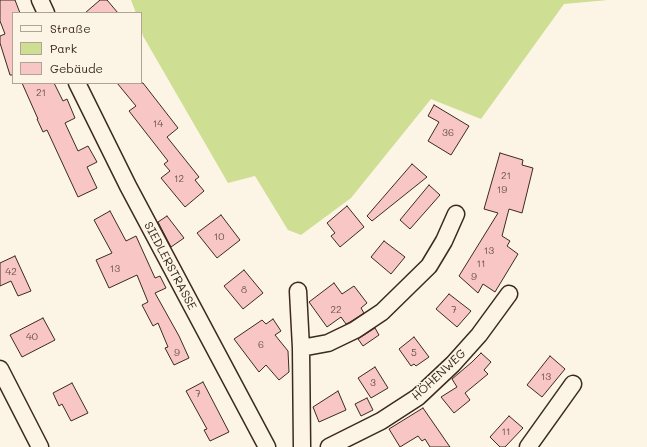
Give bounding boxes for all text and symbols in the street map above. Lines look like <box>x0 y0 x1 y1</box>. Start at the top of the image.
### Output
legend <box>12 12 142 84</box>
text: Straße <box>50 20 91 36</box>
text: Park <box>50 40 77 56</box>
text: Gebäude <box>50 60 103 76</box>
house number: 21 <box>36 87 46 99</box>
house number: 14 <box>153 118 163 130</box>
house number: 36 <box>442 127 454 139</box>
house number: 21 <box>501 170 511 182</box>
house number: 12 <box>174 173 184 185</box>
house number: 19 <box>497 184 507 196</box>
street label: SIEDLERSTRASSE <box>141 219 199 313</box>
house number: 10 <box>214 231 224 243</box>
house number: 13 <box>484 245 494 257</box>
house number: 11 <box>477 258 485 270</box>
house number: 13 <box>110 263 120 275</box>
house number: 42 <box>5 266 17 278</box>
house number: 9 <box>471 271 477 283</box>
house number: 8 <box>241 284 247 296</box>
house number: 22 <box>330 304 342 316</box>
house number: 7 <box>451 304 457 316</box>
house number: 40 <box>26 331 38 343</box>
house number: 6 <box>258 339 264 351</box>
street label: HÖHENWEG <box>409 346 469 404</box>
house number: 9 <box>174 347 180 359</box>
house number: 5 <box>411 347 417 359</box>
house number: 13 <box>541 371 551 383</box>
house number: 3 <box>370 377 376 389</box>
house number: 7 <box>195 388 201 400</box>
house number: 11 <box>502 426 510 438</box>

